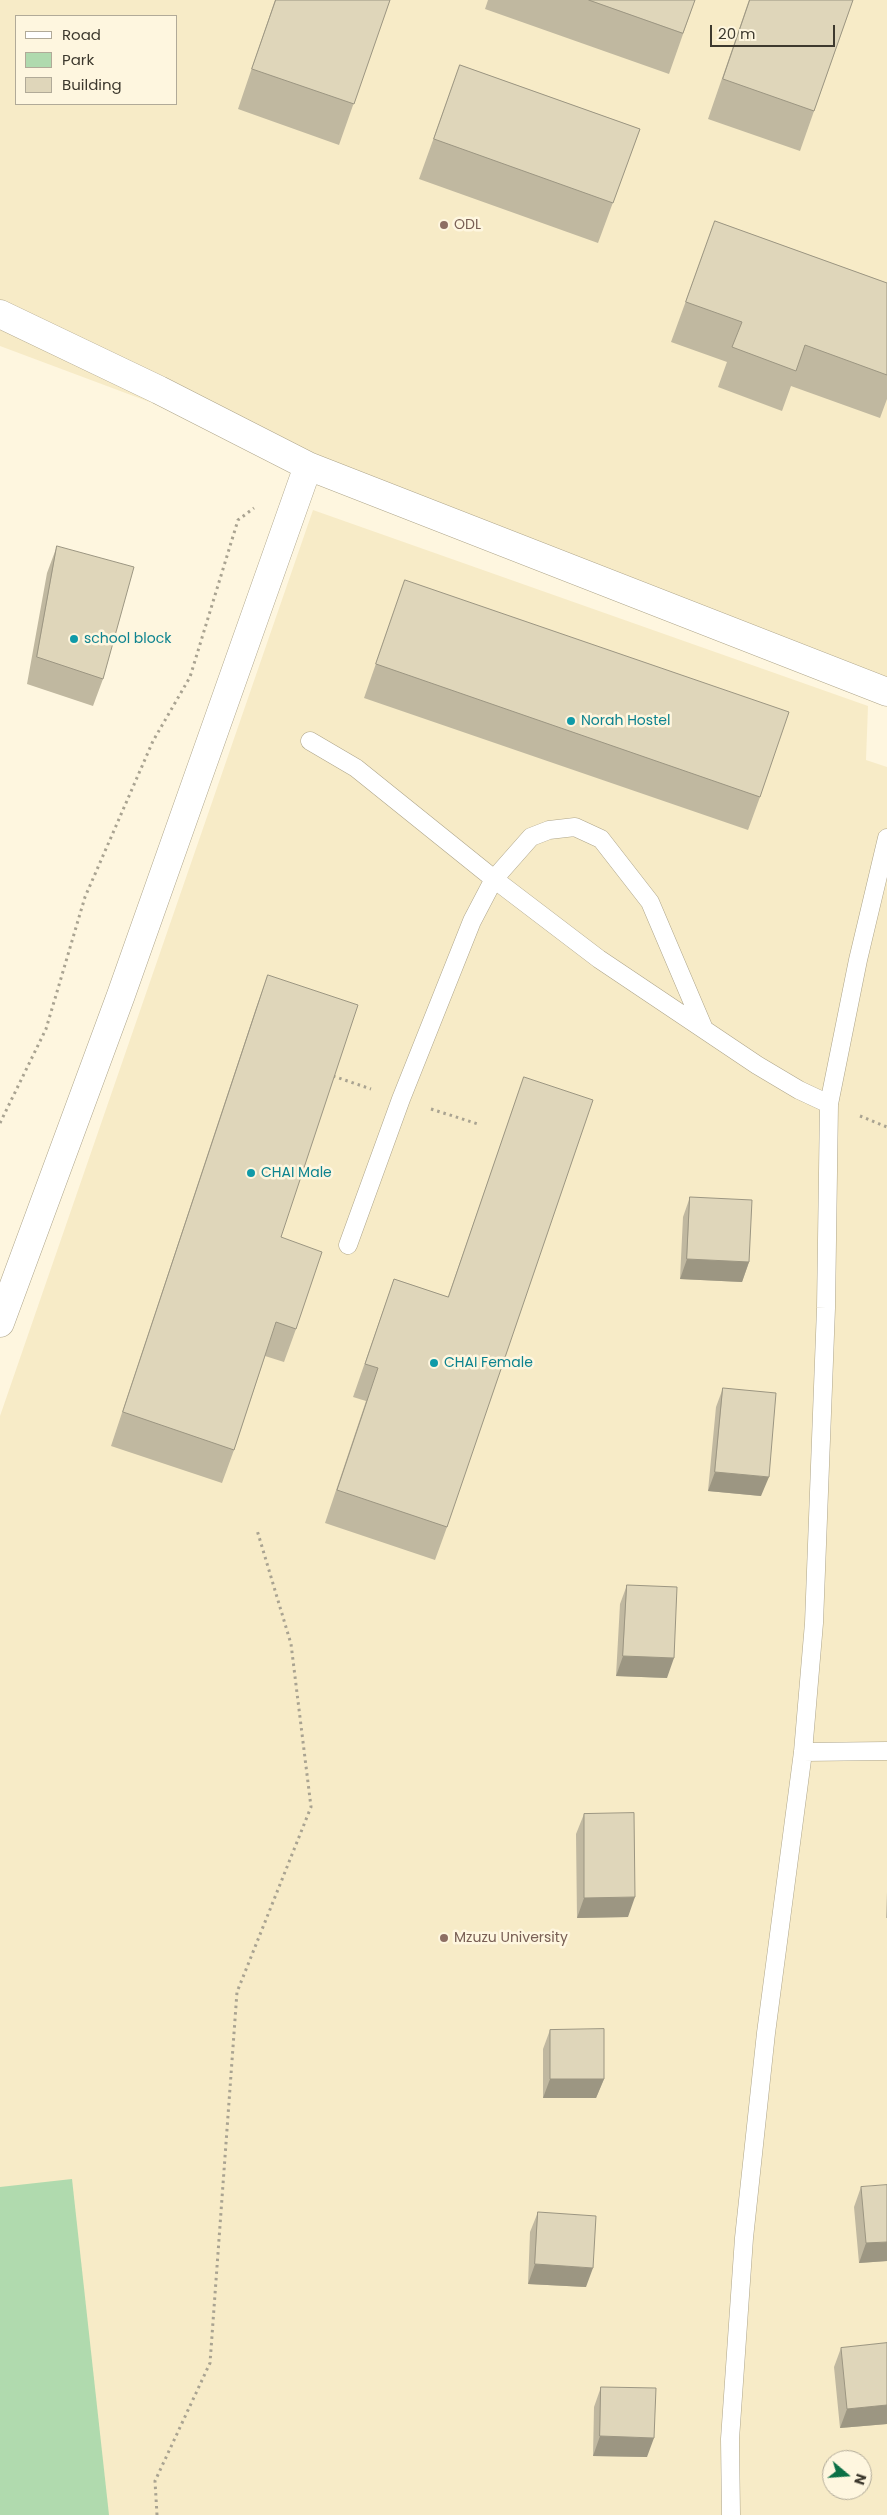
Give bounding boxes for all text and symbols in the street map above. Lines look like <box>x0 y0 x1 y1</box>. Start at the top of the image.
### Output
legend <box>15 15 178 105</box>
scale bar <box>712 15 837 47</box>
text: 20 m <box>718 23 756 44</box>
text: Road <box>62 24 101 45</box>
text: Park <box>62 49 94 70</box>
text: Building <box>62 74 122 95</box>
place label: ODL <box>454 217 481 233</box>
marker: ODL <box>438 219 450 231</box>
place label: school block <box>84 631 171 647</box>
marker: school block <box>68 633 80 645</box>
place label: Norah Hostel <box>581 713 670 729</box>
marker: Norah Hostel <box>565 715 577 727</box>
place label: CHAI Male <box>261 1165 332 1181</box>
marker: CHAI Male <box>245 1167 257 1179</box>
place label: CHAI Female <box>444 1355 533 1371</box>
marker: CHAI Female <box>428 1357 440 1369</box>
place label: Mzuzu University <box>454 1930 568 1946</box>
marker: Mzuzu University <box>438 1932 450 1944</box>
north arrow <box>822 2450 872 2500</box>
text: N <box>849 2471 871 2487</box>

